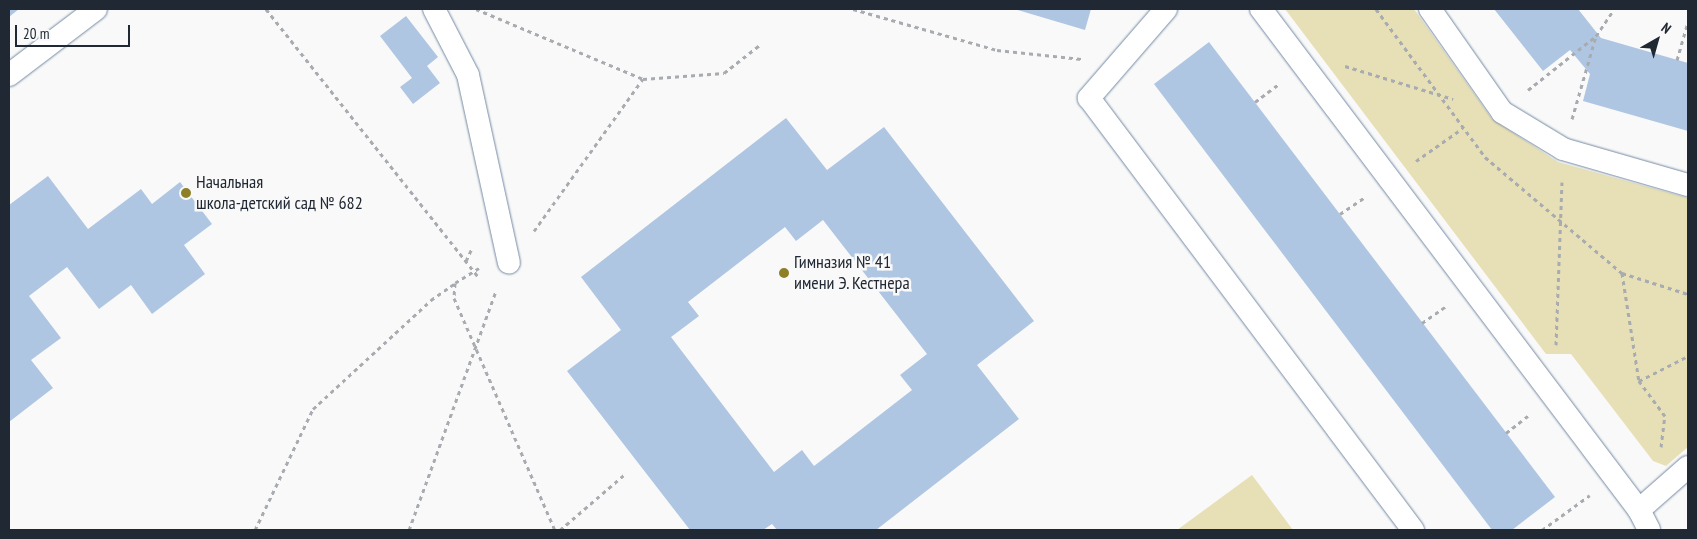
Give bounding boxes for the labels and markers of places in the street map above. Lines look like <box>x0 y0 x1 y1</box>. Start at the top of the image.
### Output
place label: Начальная школа-детский сад № 682 <box>196 172 363 214</box>
marker: Начальная школа-детский сад № 682 <box>180 187 192 199</box>
place label: Гимназия № 41 имени Э. Кестнера <box>794 252 911 294</box>
marker: Гимназия № 41 имени Э. Кестнера <box>778 267 790 279</box>

